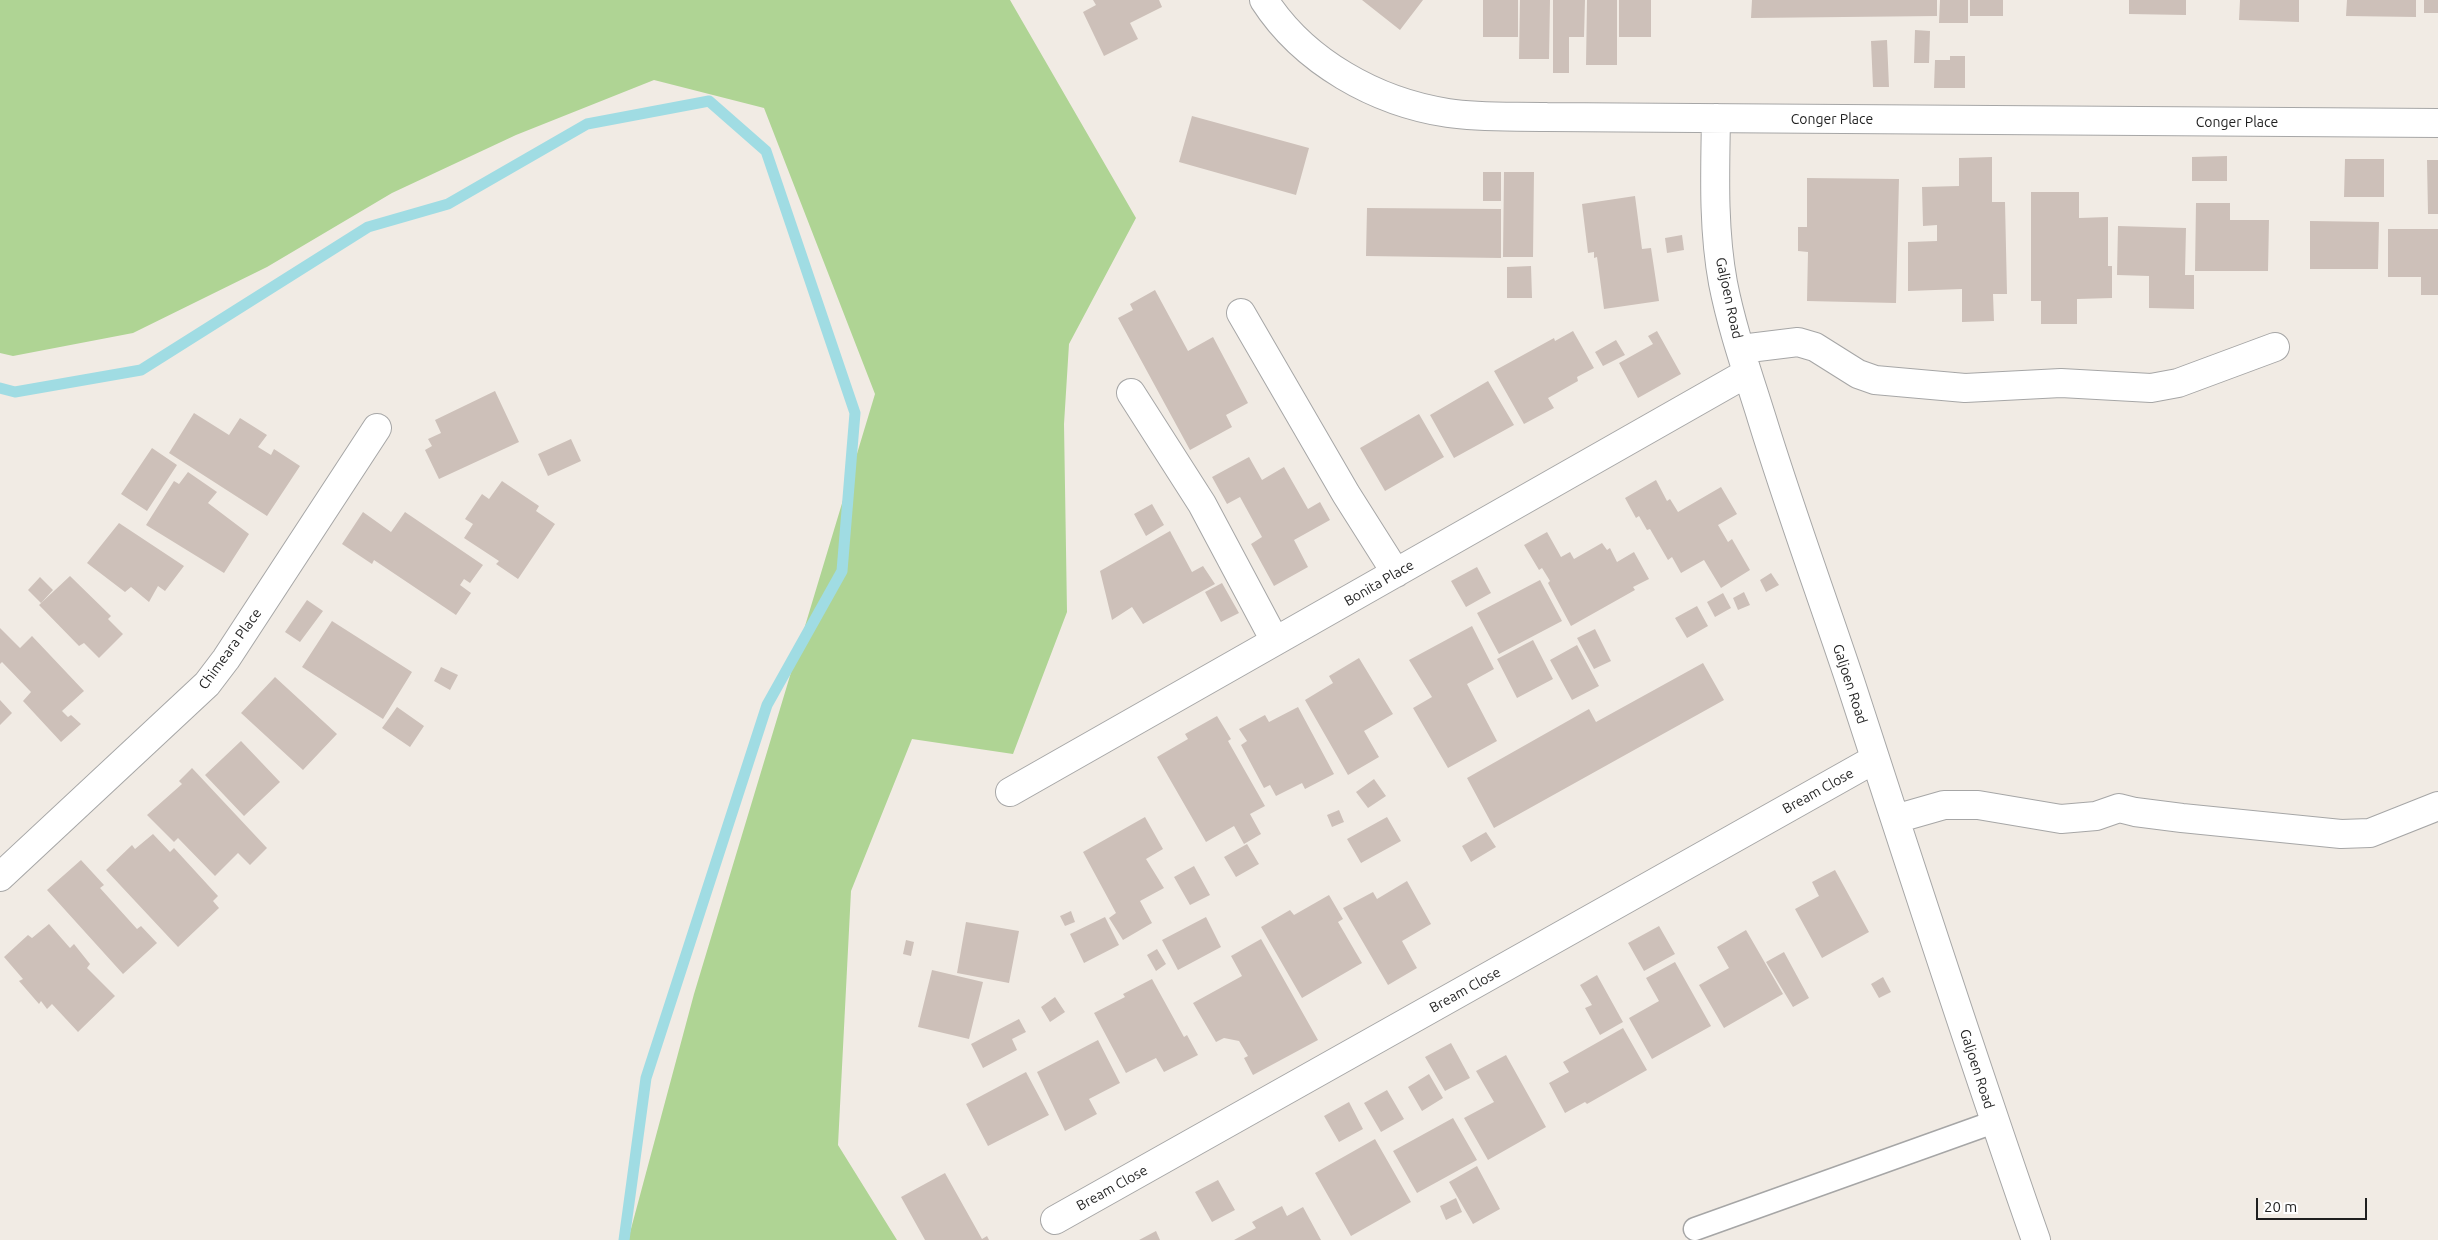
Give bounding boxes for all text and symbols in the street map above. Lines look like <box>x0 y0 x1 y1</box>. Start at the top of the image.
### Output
street label: Conger Place <box>1791 111 1873 127</box>
street label: Conger Place <box>2196 114 2278 130</box>
street label: Galjoen Road <box>1712 256 1746 340</box>
street label: Bonita Place <box>1341 556 1417 610</box>
street label: Chimeara Place <box>195 605 265 693</box>
street label: Galjoen Road <box>1829 642 1871 726</box>
street label: Bream Close <box>1780 765 1856 817</box>
street label: Bream Close <box>1427 964 1503 1016</box>
street label: Galjoen Road <box>1956 1027 1998 1111</box>
street label: Bream Close <box>1074 1162 1150 1214</box>
scale bar <box>2258 1188 2369 1220</box>
text: 20 m <box>2264 1198 2297 1215</box>

